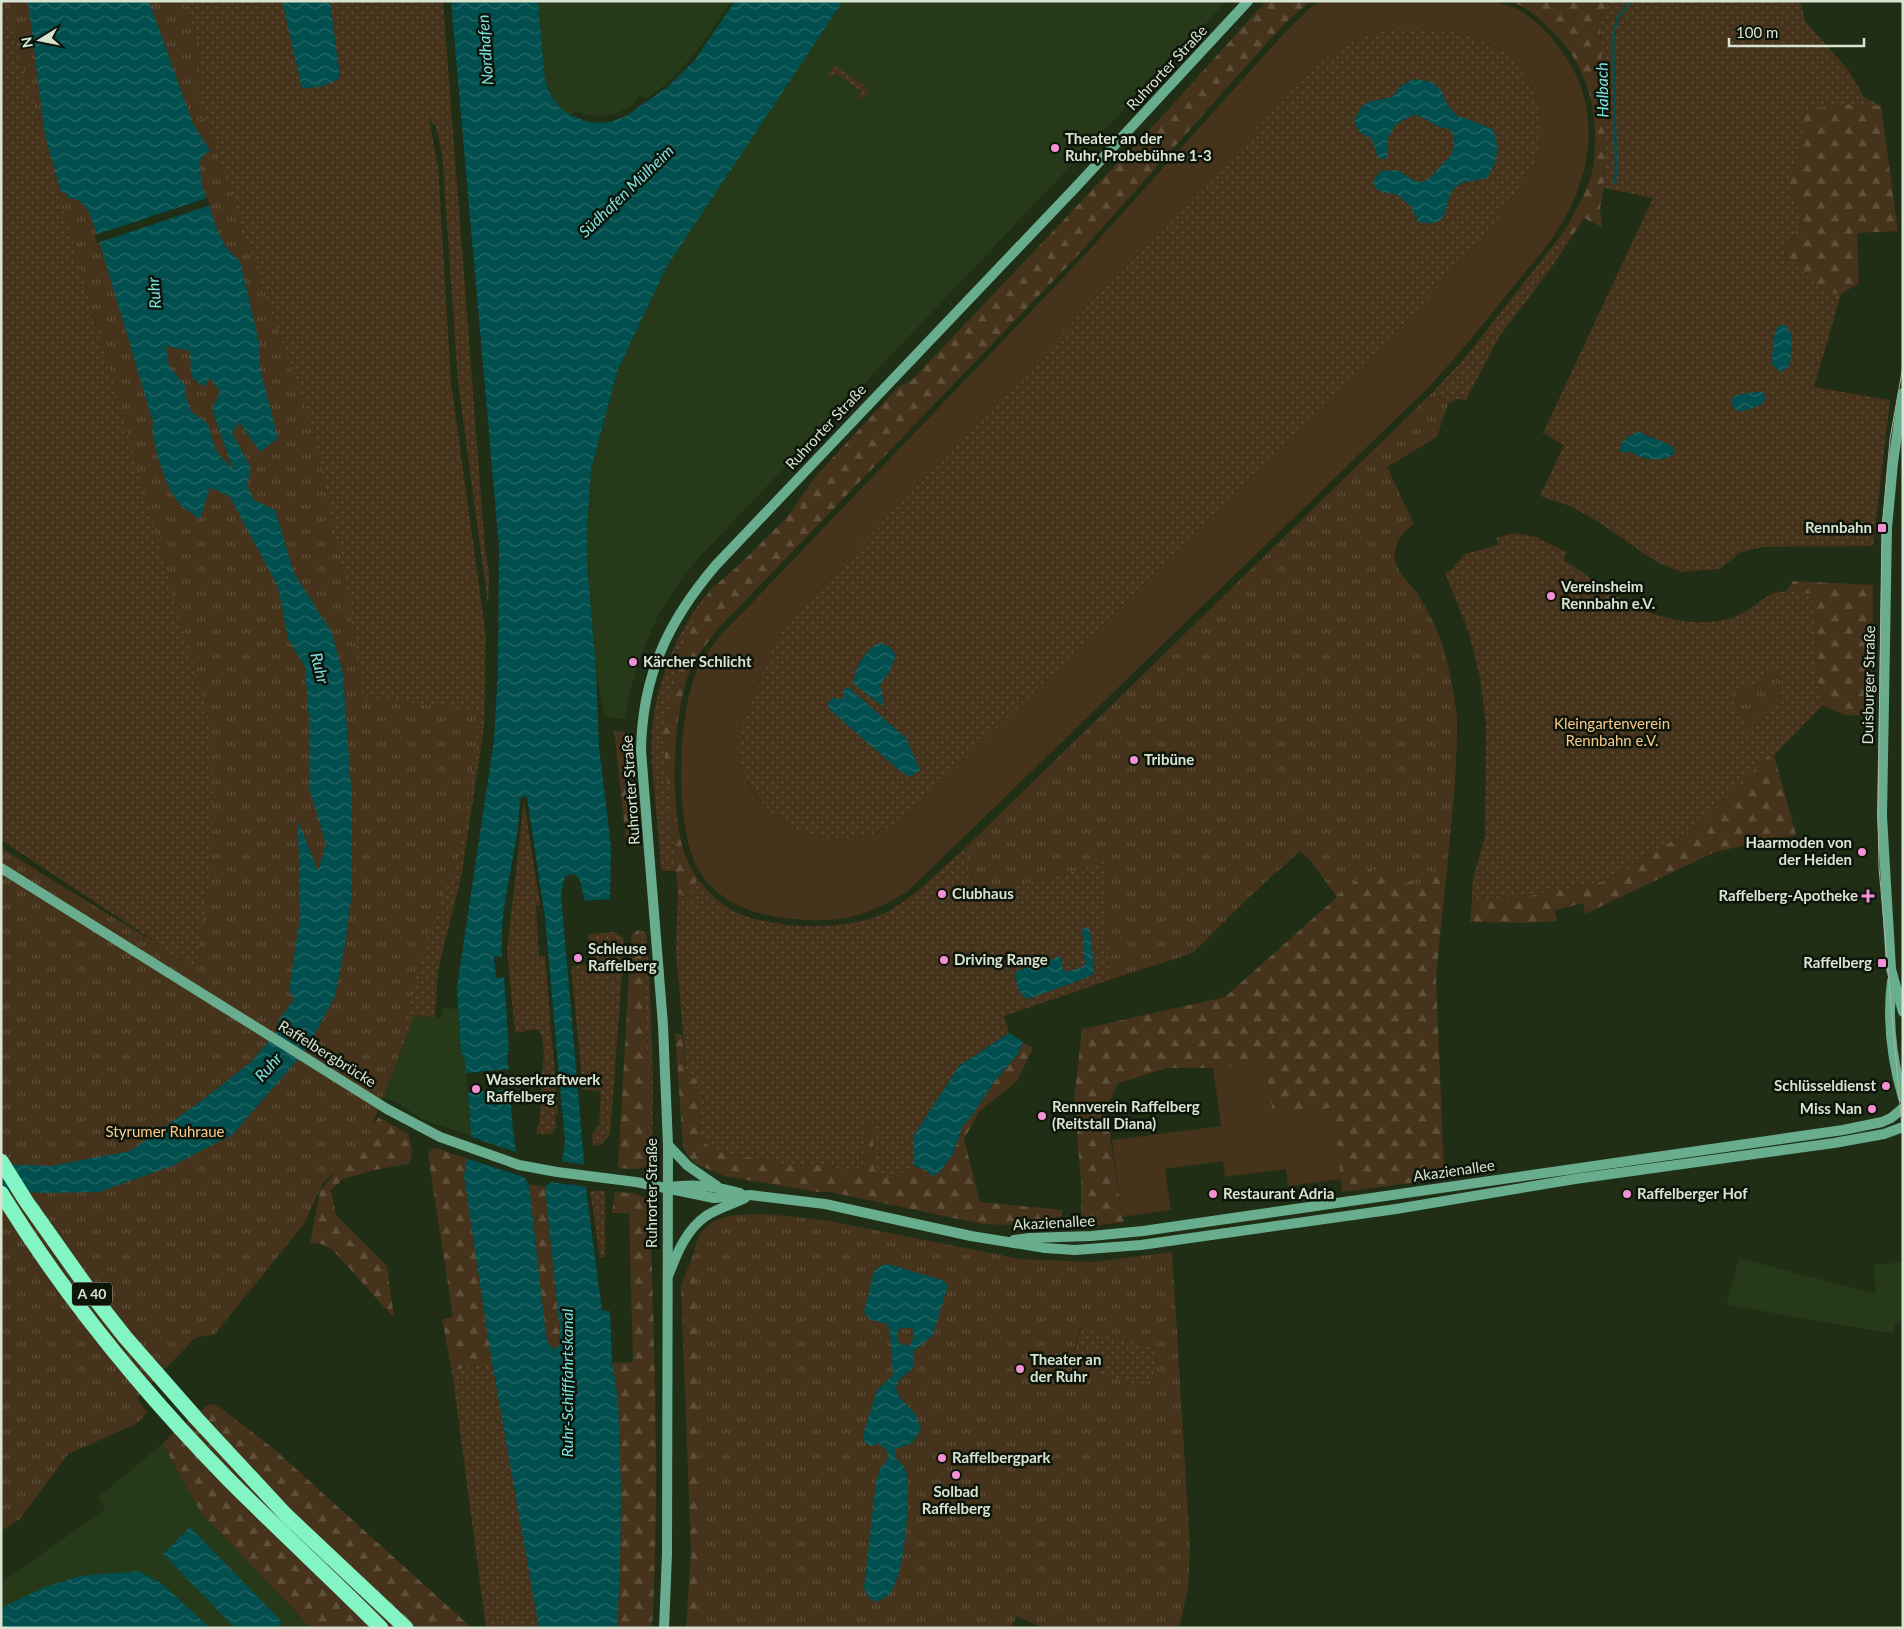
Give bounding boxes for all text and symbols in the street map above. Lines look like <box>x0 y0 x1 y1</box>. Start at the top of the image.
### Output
water label: Nordhafen <box>473 14 496 86</box>
north arrow <box>15 15 65 65</box>
scale bar <box>1729 15 1864 47</box>
street label: Ruhrorter Straße <box>1122 21 1210 114</box>
text: 100 m <box>1736 23 1778 41</box>
text: N <box>17 36 36 49</box>
water label: Halbach <box>1592 62 1611 118</box>
place label: Theater an der Ruhr, Probebühne 1-3 <box>1065 129 1212 164</box>
water label: Südhafen Mülheim <box>574 141 677 241</box>
marker: Theater an der Ruhr, Probebühne 1-3 <box>1049 142 1061 154</box>
water label: Ruhr <box>143 276 164 310</box>
street label: Ruhrorter Straße <box>781 380 869 473</box>
place label: Rennbahn <box>1805 518 1872 536</box>
marker: Rennbahn <box>1876 522 1888 534</box>
place label: Vereinsheim Rennbahn e.V. <box>1560 577 1655 612</box>
marker: Vereinsheim Rennbahn e.V. <box>1545 590 1557 602</box>
street label: Duisburger Straße <box>1858 625 1878 745</box>
water label: Ruhr <box>307 650 334 686</box>
place label: Kärcher Schlicht <box>643 652 752 670</box>
marker: Kärcher Schlicht <box>627 656 639 668</box>
park label: Kleingartenverein Rennbahn e.V. <box>1554 714 1670 749</box>
street label: Ruhrorter Straße <box>617 735 643 845</box>
place label: Tribüne <box>1144 750 1194 768</box>
marker: Tribüne <box>1128 754 1140 766</box>
place label: Haarmoden von der Heiden <box>1746 833 1852 868</box>
marker: Haarmoden von der Heiden <box>1856 846 1868 858</box>
place label: Clubhaus <box>952 884 1014 902</box>
place label: Raffelberg-Apotheke <box>1719 886 1858 904</box>
marker: Clubhaus <box>936 888 948 900</box>
marker: Raffelberg-Apotheke <box>1862 890 1874 902</box>
place label: Schleuse Raffelberg <box>588 939 657 974</box>
place label: Driving Range <box>954 950 1048 968</box>
marker: Schleuse Raffelberg <box>572 952 584 964</box>
place label: Raffelberg <box>1803 953 1872 971</box>
marker: Driving Range <box>938 954 950 966</box>
marker: Raffelberg <box>1876 957 1888 969</box>
street label: Raffelbergbrücke <box>275 1016 380 1090</box>
water label: Ruhr <box>250 1048 285 1085</box>
place label: Wasserkraftwerk Raffelberg <box>486 1070 601 1105</box>
place label: Schlüsseldienst <box>1774 1076 1876 1094</box>
marker: Schlüsseldienst <box>1880 1080 1892 1092</box>
marker: Wasserkraftwerk Raffelberg <box>470 1083 482 1095</box>
place label: Rennverein Raffelberg (Reitstall Diana) <box>1052 1097 1200 1132</box>
place label: Miss Nan <box>1800 1099 1862 1117</box>
marker: Miss Nan <box>1866 1103 1878 1115</box>
marker: Rennverein Raffelberg (Reitstall Diana) <box>1036 1110 1048 1122</box>
park label: Styrumer Ruhraue <box>106 1122 225 1140</box>
street label: Ruhrorter Straße <box>642 1138 660 1248</box>
street label: Akazienallee <box>1412 1155 1496 1185</box>
place label: Restaurant Adria <box>1223 1184 1334 1202</box>
place label: Raffelberger Hof <box>1637 1184 1748 1202</box>
marker: Restaurant Adria <box>1207 1188 1219 1200</box>
marker: Raffelberger Hof <box>1621 1188 1633 1200</box>
street label: Akazienallee <box>1012 1211 1096 1233</box>
road number: A 40 <box>72 1282 112 1306</box>
water label: Ruhr-Schifffahrtskanal <box>557 1308 576 1457</box>
place label: Theater an der Ruhr <box>1030 1350 1101 1385</box>
marker: Theater an der Ruhr <box>1014 1363 1026 1375</box>
place label: Raffelbergpark <box>952 1448 1051 1466</box>
marker: Raffelbergpark <box>936 1452 948 1464</box>
marker: Solbad Raffelberg <box>950 1469 962 1481</box>
place label: Solbad Raffelberg <box>922 1482 990 1517</box>

